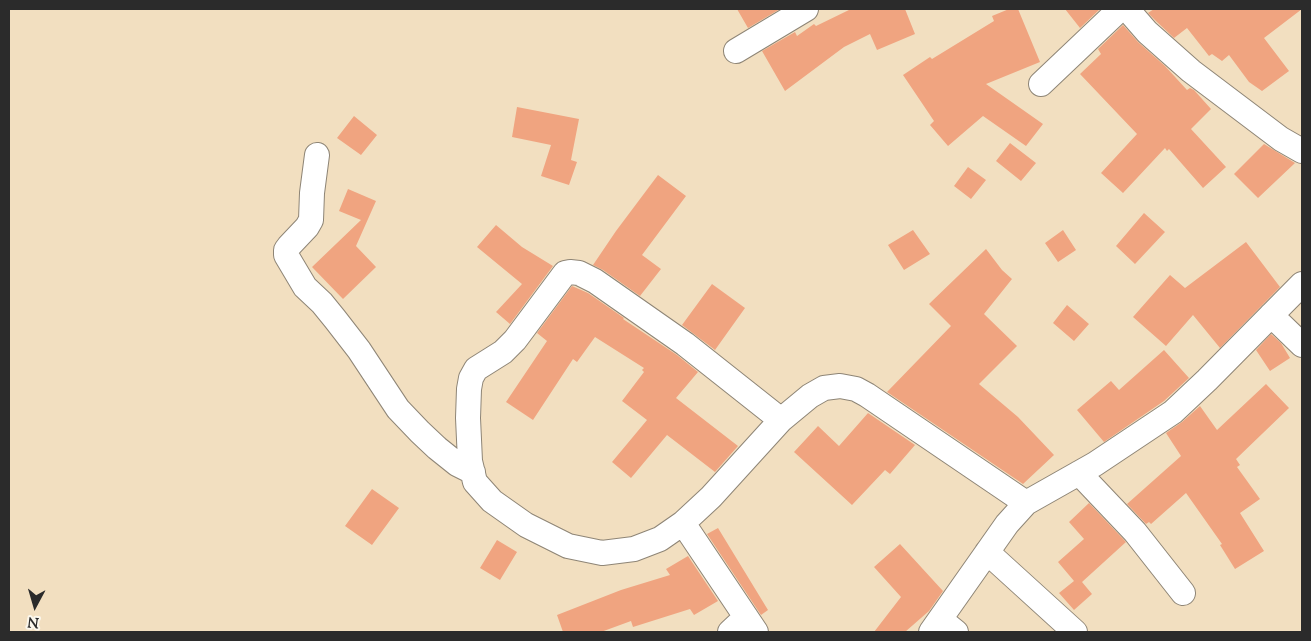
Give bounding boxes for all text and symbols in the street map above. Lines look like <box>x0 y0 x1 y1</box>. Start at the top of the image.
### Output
north arrow <box>10 581 60 631</box>
text: N <box>27 610 40 631</box>

